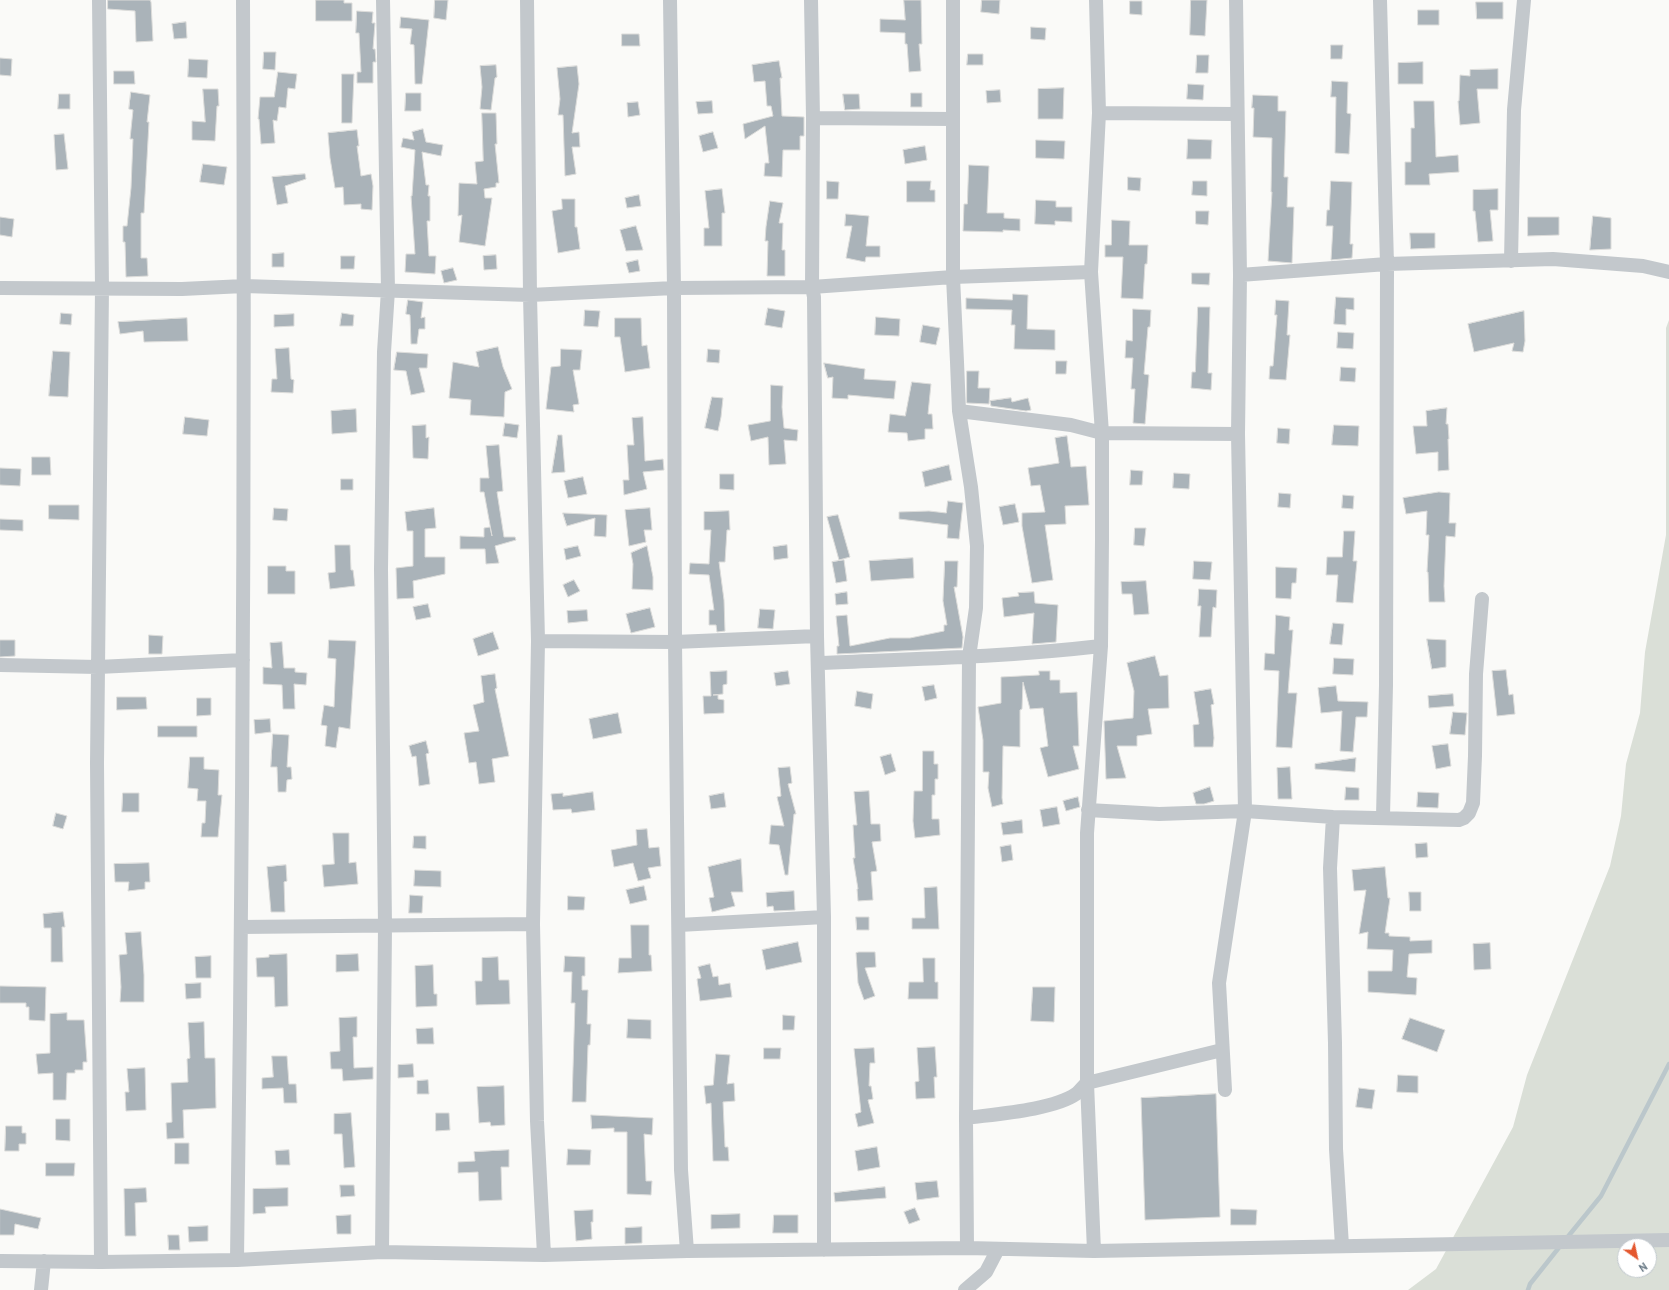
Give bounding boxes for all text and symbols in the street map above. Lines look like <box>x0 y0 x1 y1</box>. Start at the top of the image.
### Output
north arrow <box>1617 1238 1657 1278</box>
text: N <box>1636 1259 1650 1275</box>

